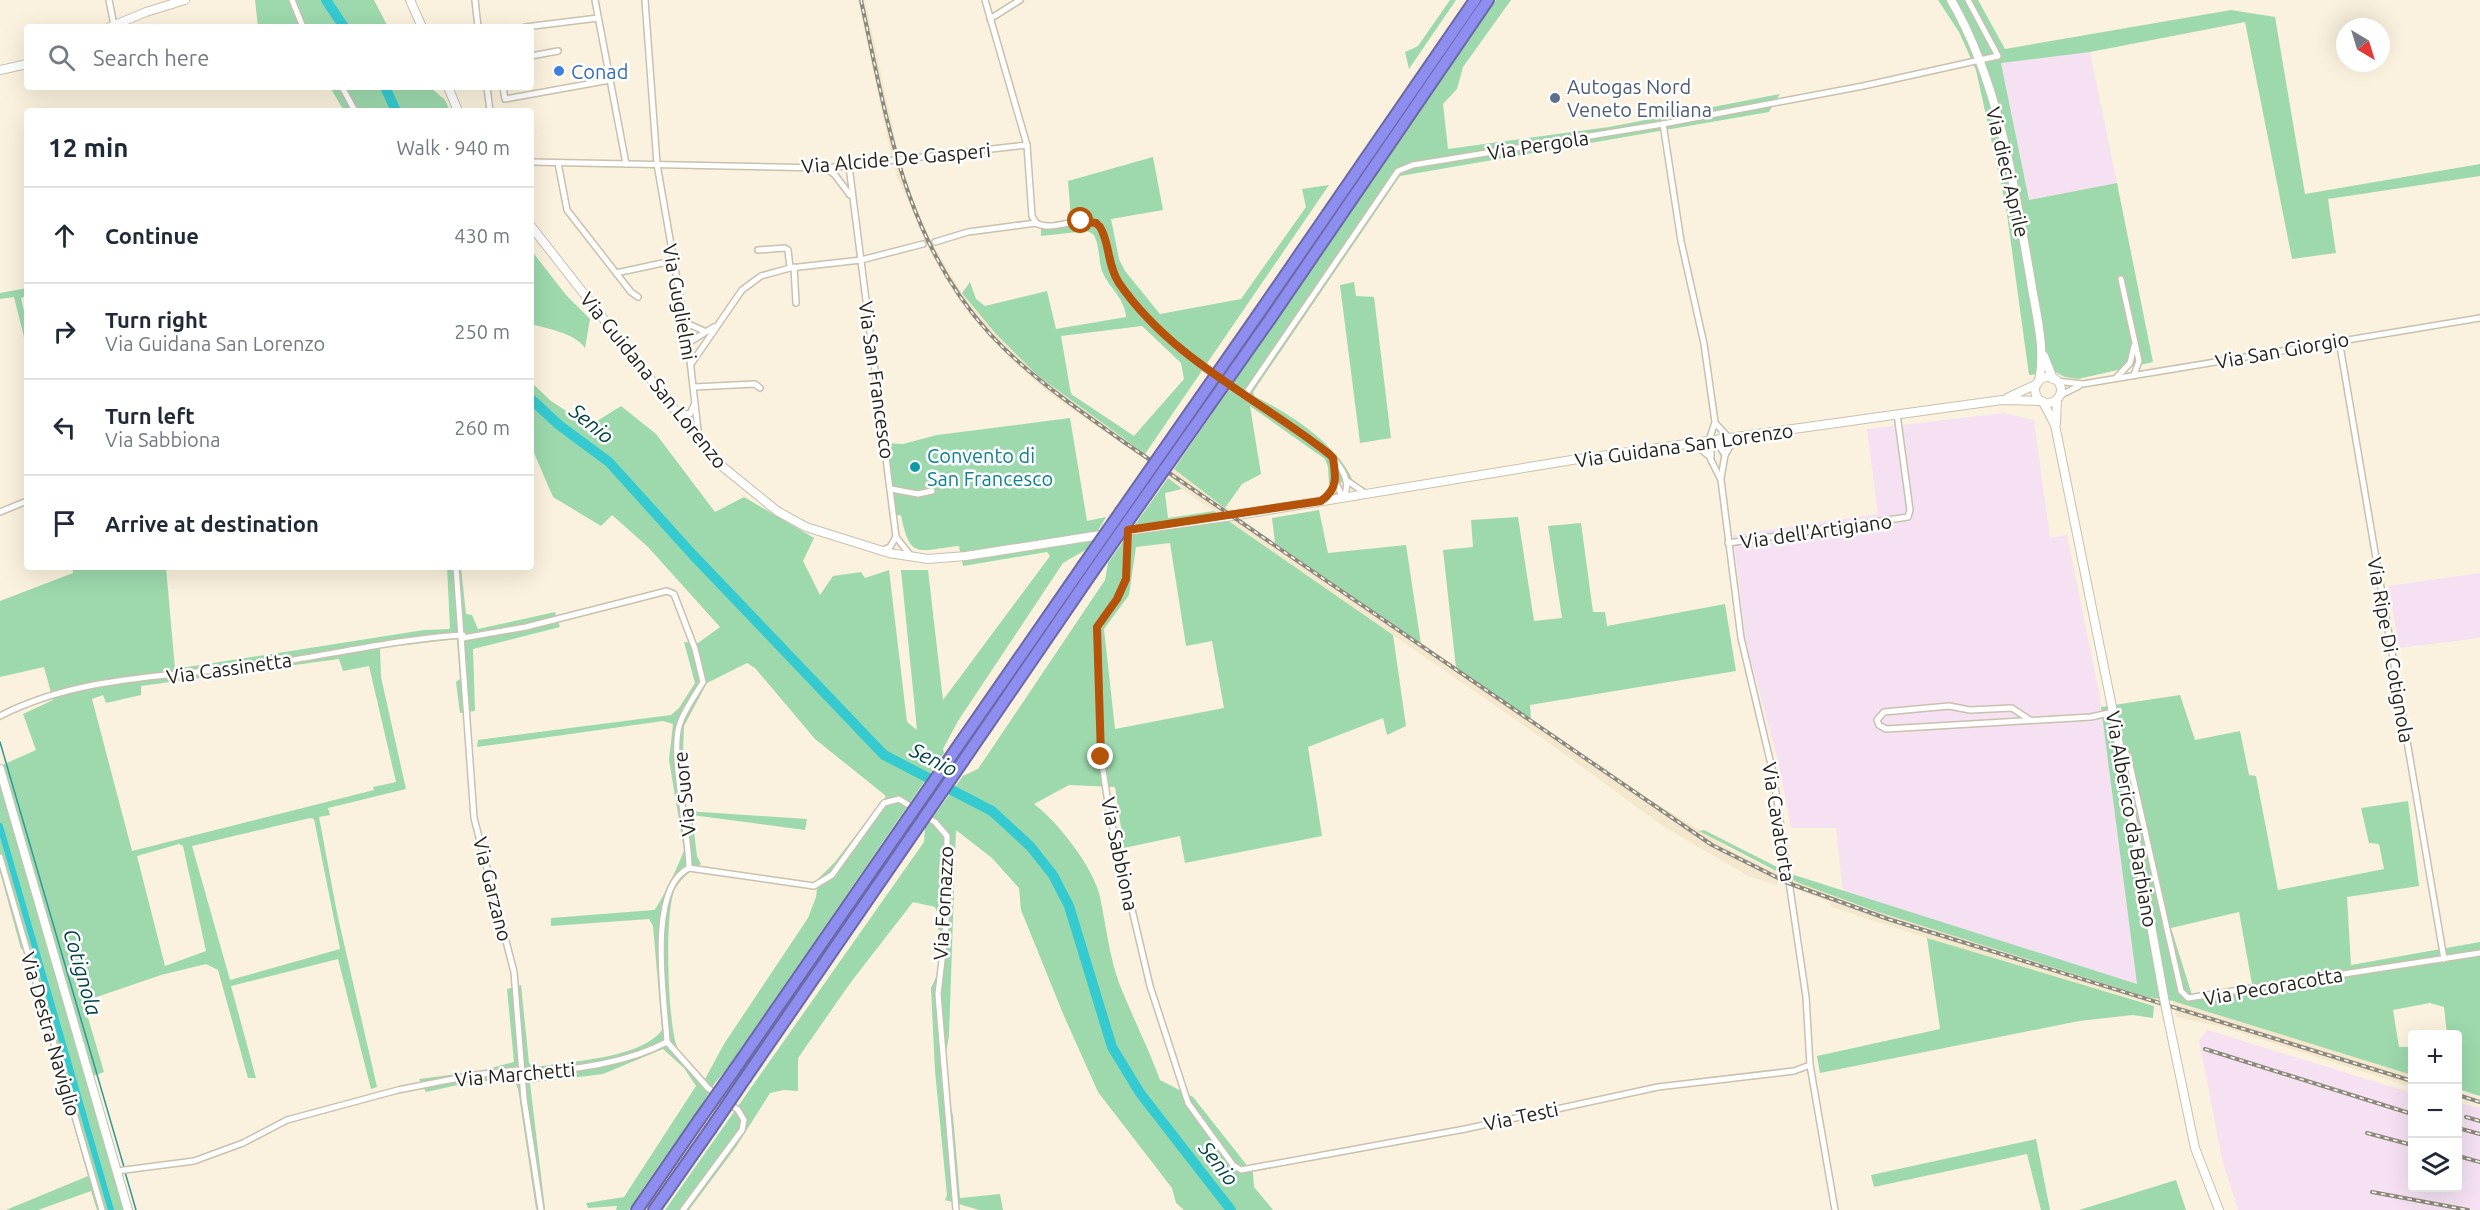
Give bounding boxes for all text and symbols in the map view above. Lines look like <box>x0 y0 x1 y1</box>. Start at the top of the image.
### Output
north arrow <box>2336 18 2390 72</box>
search box <box>24 24 534 90</box>
icon: search <box>45 41 78 74</box>
text: Search here <box>93 45 209 70</box>
place label: Conad <box>571 60 628 83</box>
marker: Conad <box>552 64 566 78</box>
place label: Autogas Nord Veneto Emiliana <box>1567 75 1712 121</box>
marker: Autogas Nord Veneto Emiliana <box>1548 91 1562 105</box>
street label: Via dieci Aprile <box>1982 105 2034 239</box>
street label: Via Pergola <box>1486 126 1590 164</box>
text: 12 min <box>48 133 128 162</box>
text: Walk · 940 m <box>397 136 510 159</box>
street label: Via Alcide De Gasperi <box>800 138 992 178</box>
route start <box>1067 207 1093 233</box>
icon: ahead <box>48 219 81 252</box>
text: Continue <box>105 223 199 248</box>
text: 430 m <box>454 224 510 247</box>
street label: Via Guglielmi <box>658 242 702 362</box>
street label: Via Guidana San Lorenzo <box>576 287 732 473</box>
street label: Via San Francesco <box>855 300 899 460</box>
text: Turn right <box>105 307 207 332</box>
icon: right <box>48 315 81 348</box>
text: 250 m <box>454 320 510 343</box>
street label: Via San Giorgio <box>2213 327 2351 373</box>
text: Via Guidana San Lorenzo <box>105 332 325 355</box>
water label: Senio <box>564 397 619 448</box>
text: Turn left <box>105 403 195 428</box>
icon: left <box>48 411 81 444</box>
text: 260 m <box>454 416 510 439</box>
street label: Via Guidana San Lorenzo <box>1573 418 1795 472</box>
text: Via Sabbiona <box>105 428 221 451</box>
place label: Convento di San Francesco <box>927 444 1053 490</box>
marker: Convento di San Francesco <box>908 460 922 474</box>
icon: arrive <box>48 507 81 540</box>
street label: Via dell'Artigiano <box>1739 509 1893 553</box>
text: Arrive at destination <box>105 511 319 536</box>
street label: Via Ripe Di Cotignola <box>2363 555 2419 745</box>
street label: Via Cassinetta <box>165 648 293 688</box>
street label: Via Alberico da Barbiano <box>2102 709 2162 929</box>
water label: Senio <box>906 737 962 781</box>
route end <box>1087 743 1113 769</box>
street label: Via Suore <box>668 750 700 838</box>
street label: Via Cavatorta <box>1758 761 1800 883</box>
street label: Via Sabbiona <box>1097 795 1143 913</box>
street label: Via Garzano <box>469 834 517 944</box>
street label: Via Fornazzo <box>929 845 957 961</box>
water label: Cotignola <box>59 926 107 1018</box>
street label: Via Destra Naviglio <box>17 949 85 1119</box>
street label: Via Pecoracotta <box>2201 962 2345 1010</box>
map controls <box>2408 1030 2462 1192</box>
button: + <box>2408 1030 2462 1084</box>
street label: Via Marchetti <box>454 1057 576 1091</box>
button: − <box>2408 1084 2462 1138</box>
street label: Via Testi <box>1482 1097 1560 1135</box>
water label: Senio <box>1194 1135 1244 1190</box>
button: layers <box>2408 1138 2462 1192</box>

